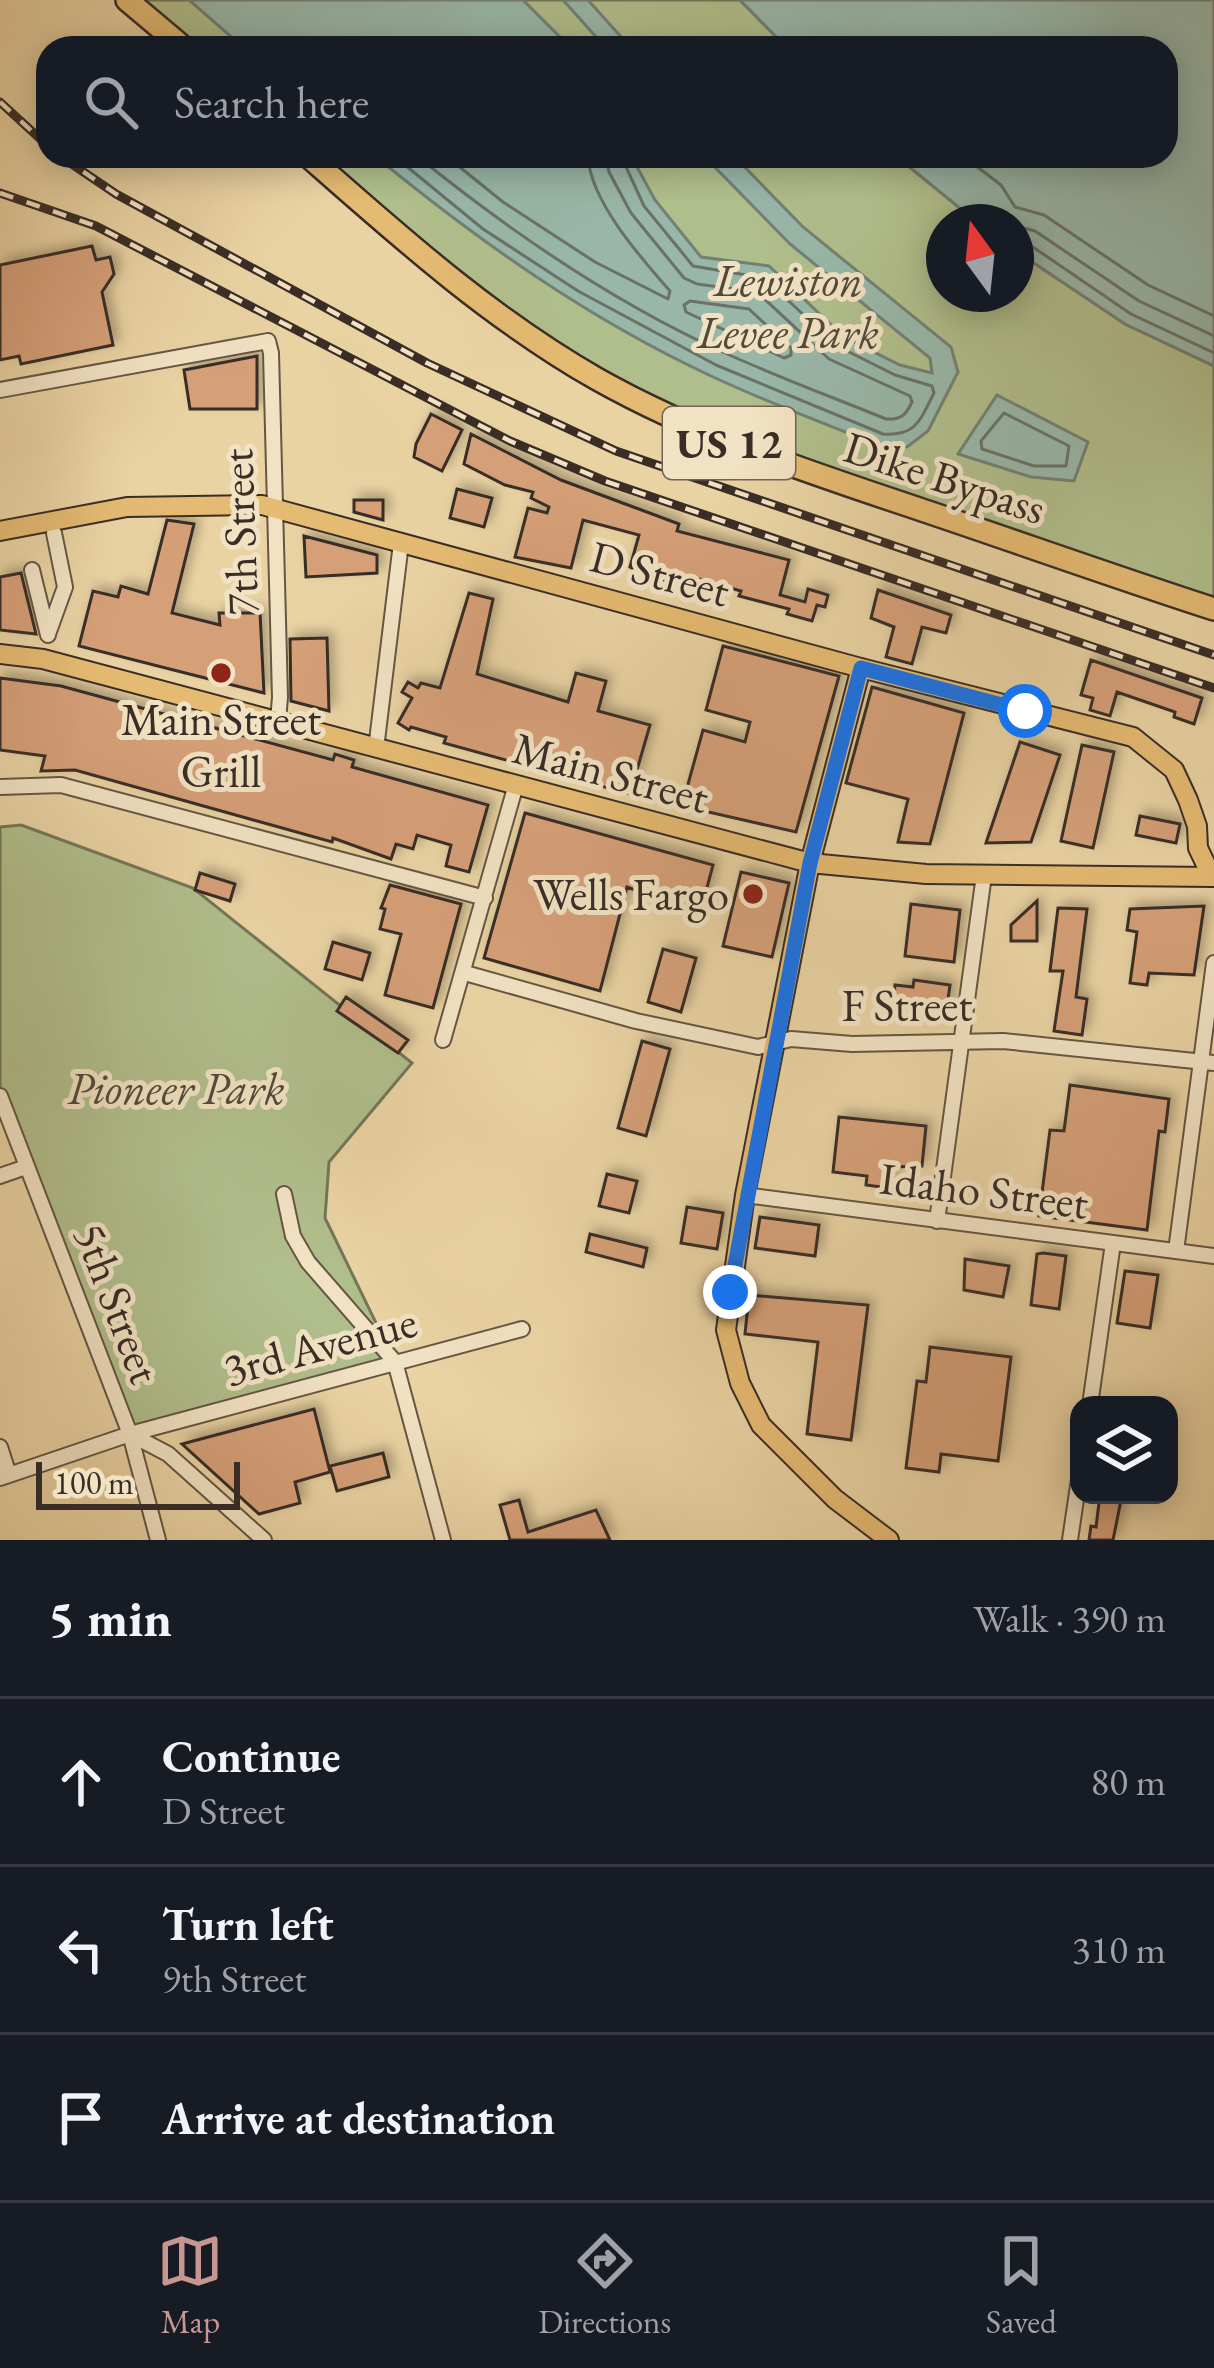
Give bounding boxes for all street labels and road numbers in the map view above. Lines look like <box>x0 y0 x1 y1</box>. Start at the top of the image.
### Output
road number: US 12 <box>663 407 795 479</box>
street label: Dike Bypass <box>837 417 1053 537</box>
street label: 7th Street <box>207 448 271 616</box>
street label: D Street <box>584 527 736 619</box>
street label: Main Street <box>507 718 715 826</box>
street label: F Street <box>842 976 972 1034</box>
street label: Idaho Street <box>877 1148 1091 1232</box>
street label: 5th Street <box>61 1215 175 1391</box>
street label: 3rd Avenue <box>217 1291 423 1399</box>

